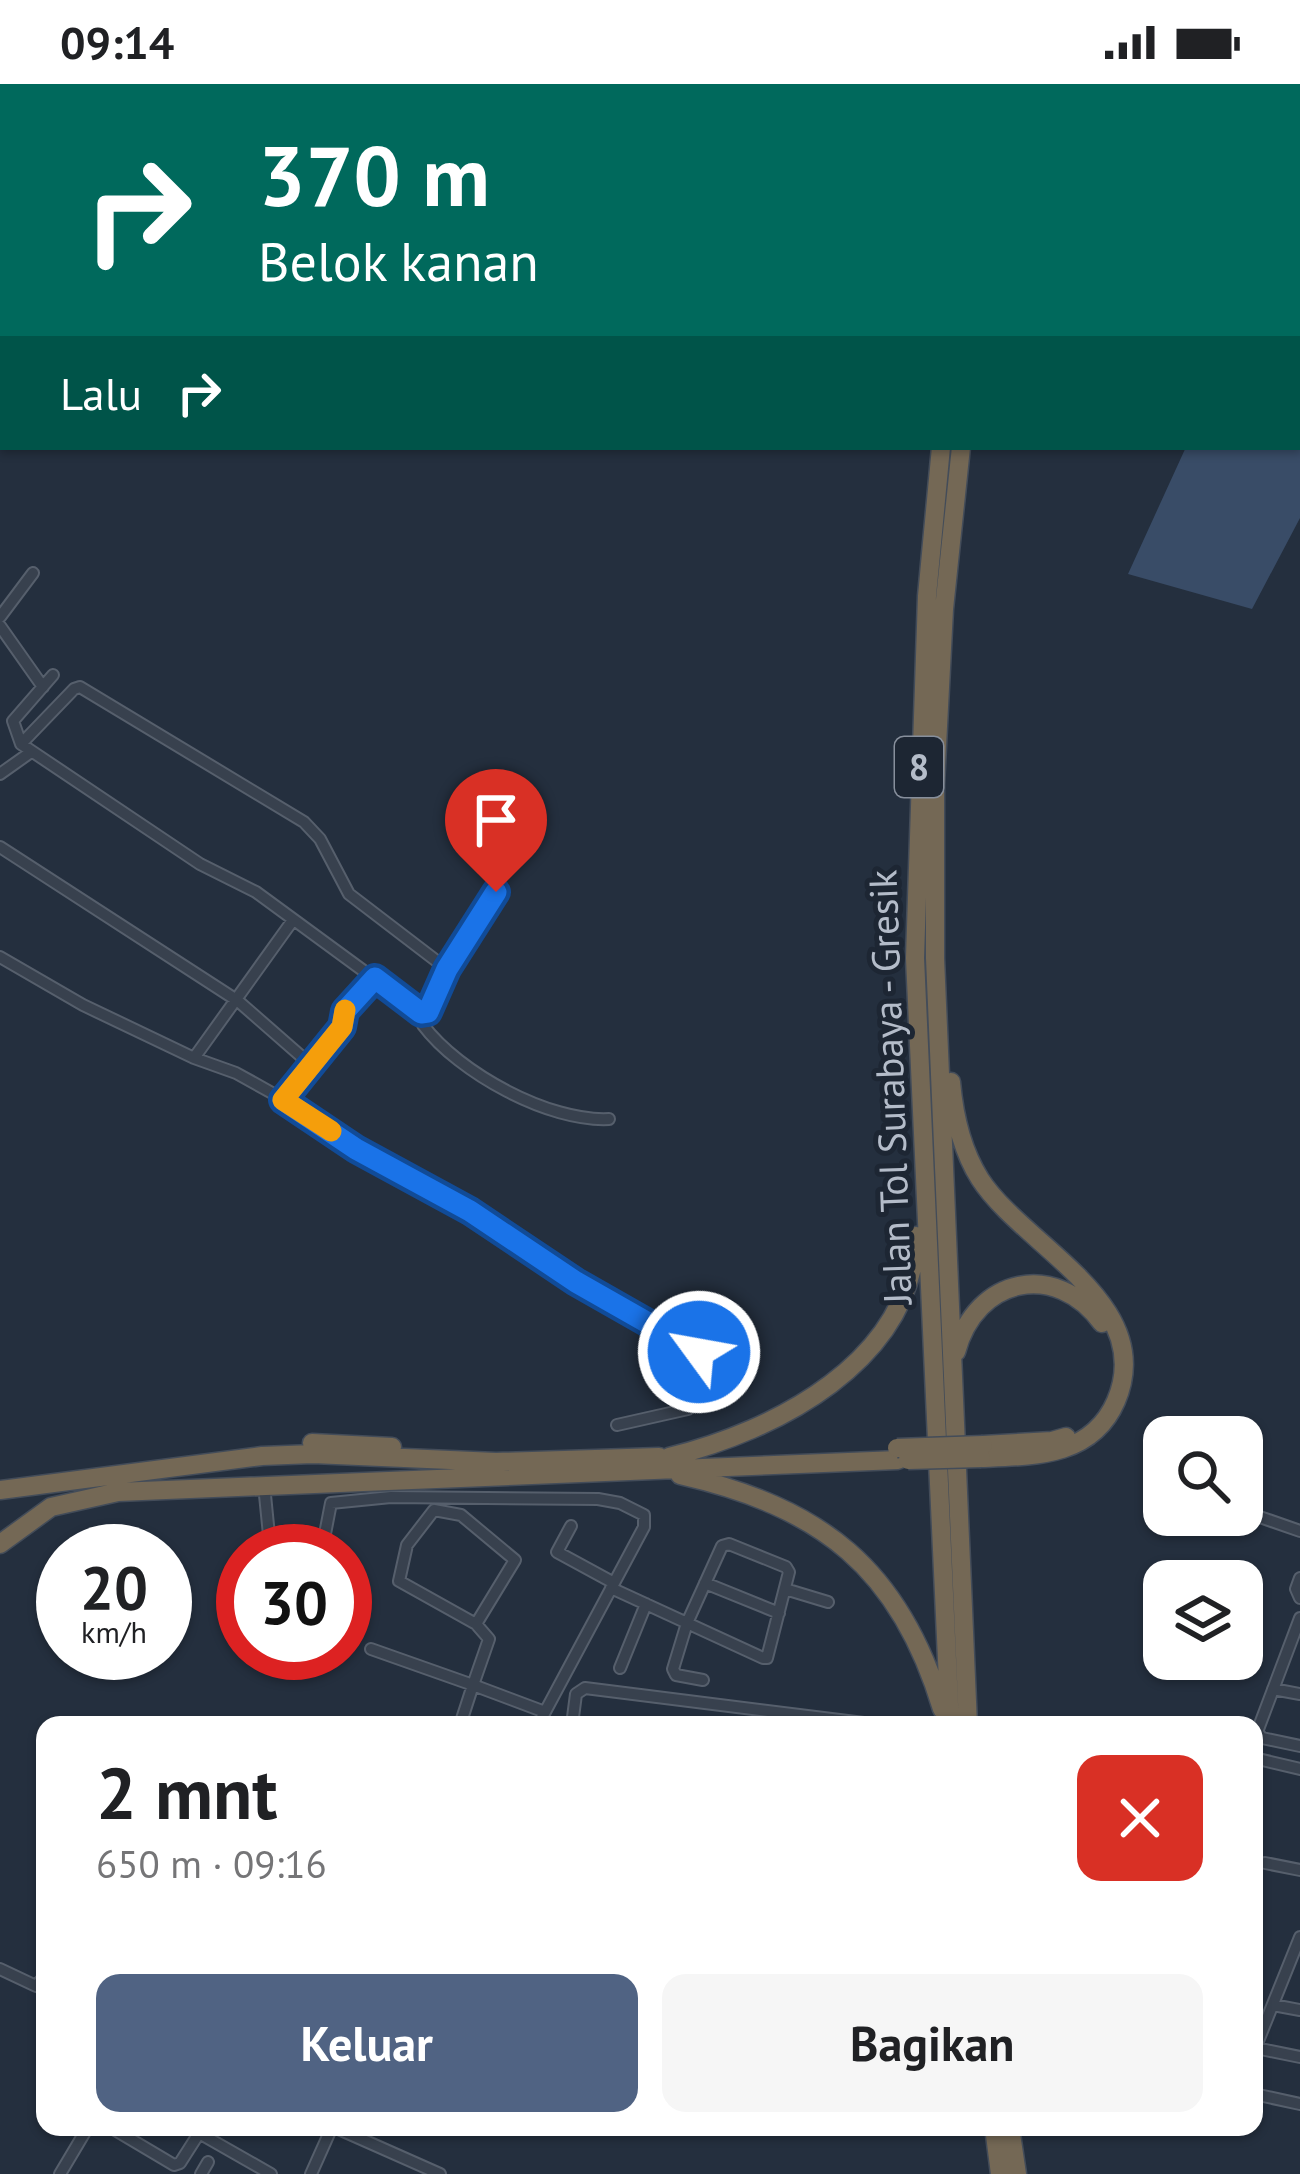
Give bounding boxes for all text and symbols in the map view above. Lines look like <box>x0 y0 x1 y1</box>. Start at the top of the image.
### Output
text: 09:14 <box>60 13 174 71</box>
text: 370 m <box>258 120 490 229</box>
icon: right <box>60 132 216 288</box>
text: Belok kanan <box>258 226 539 296</box>
icon: right <box>166 360 232 426</box>
text: Lalu <box>60 364 142 422</box>
road number: 8 <box>895 737 943 797</box>
pin <box>445 769 547 892</box>
icon: arrive <box>463 787 529 853</box>
street label: Jalan Tol Surabaya - Gresik <box>856 869 923 1307</box>
position arrow <box>636 1289 762 1415</box>
map controls <box>1143 1416 1263 1680</box>
button: search <box>1143 1416 1263 1536</box>
speed limit sign: 30 <box>216 1524 372 1680</box>
text: 20 <box>80 1548 148 1626</box>
button: layers <box>1143 1560 1263 1680</box>
text: km/h <box>81 1612 147 1651</box>
text: 2 mnt <box>96 1746 277 1839</box>
button: close <box>1077 1755 1203 1881</box>
text: 650 m · 09:16 <box>96 1838 327 1889</box>
button: Keluar <box>96 1974 638 2112</box>
button: Bagikan <box>662 1974 1203 2112</box>

